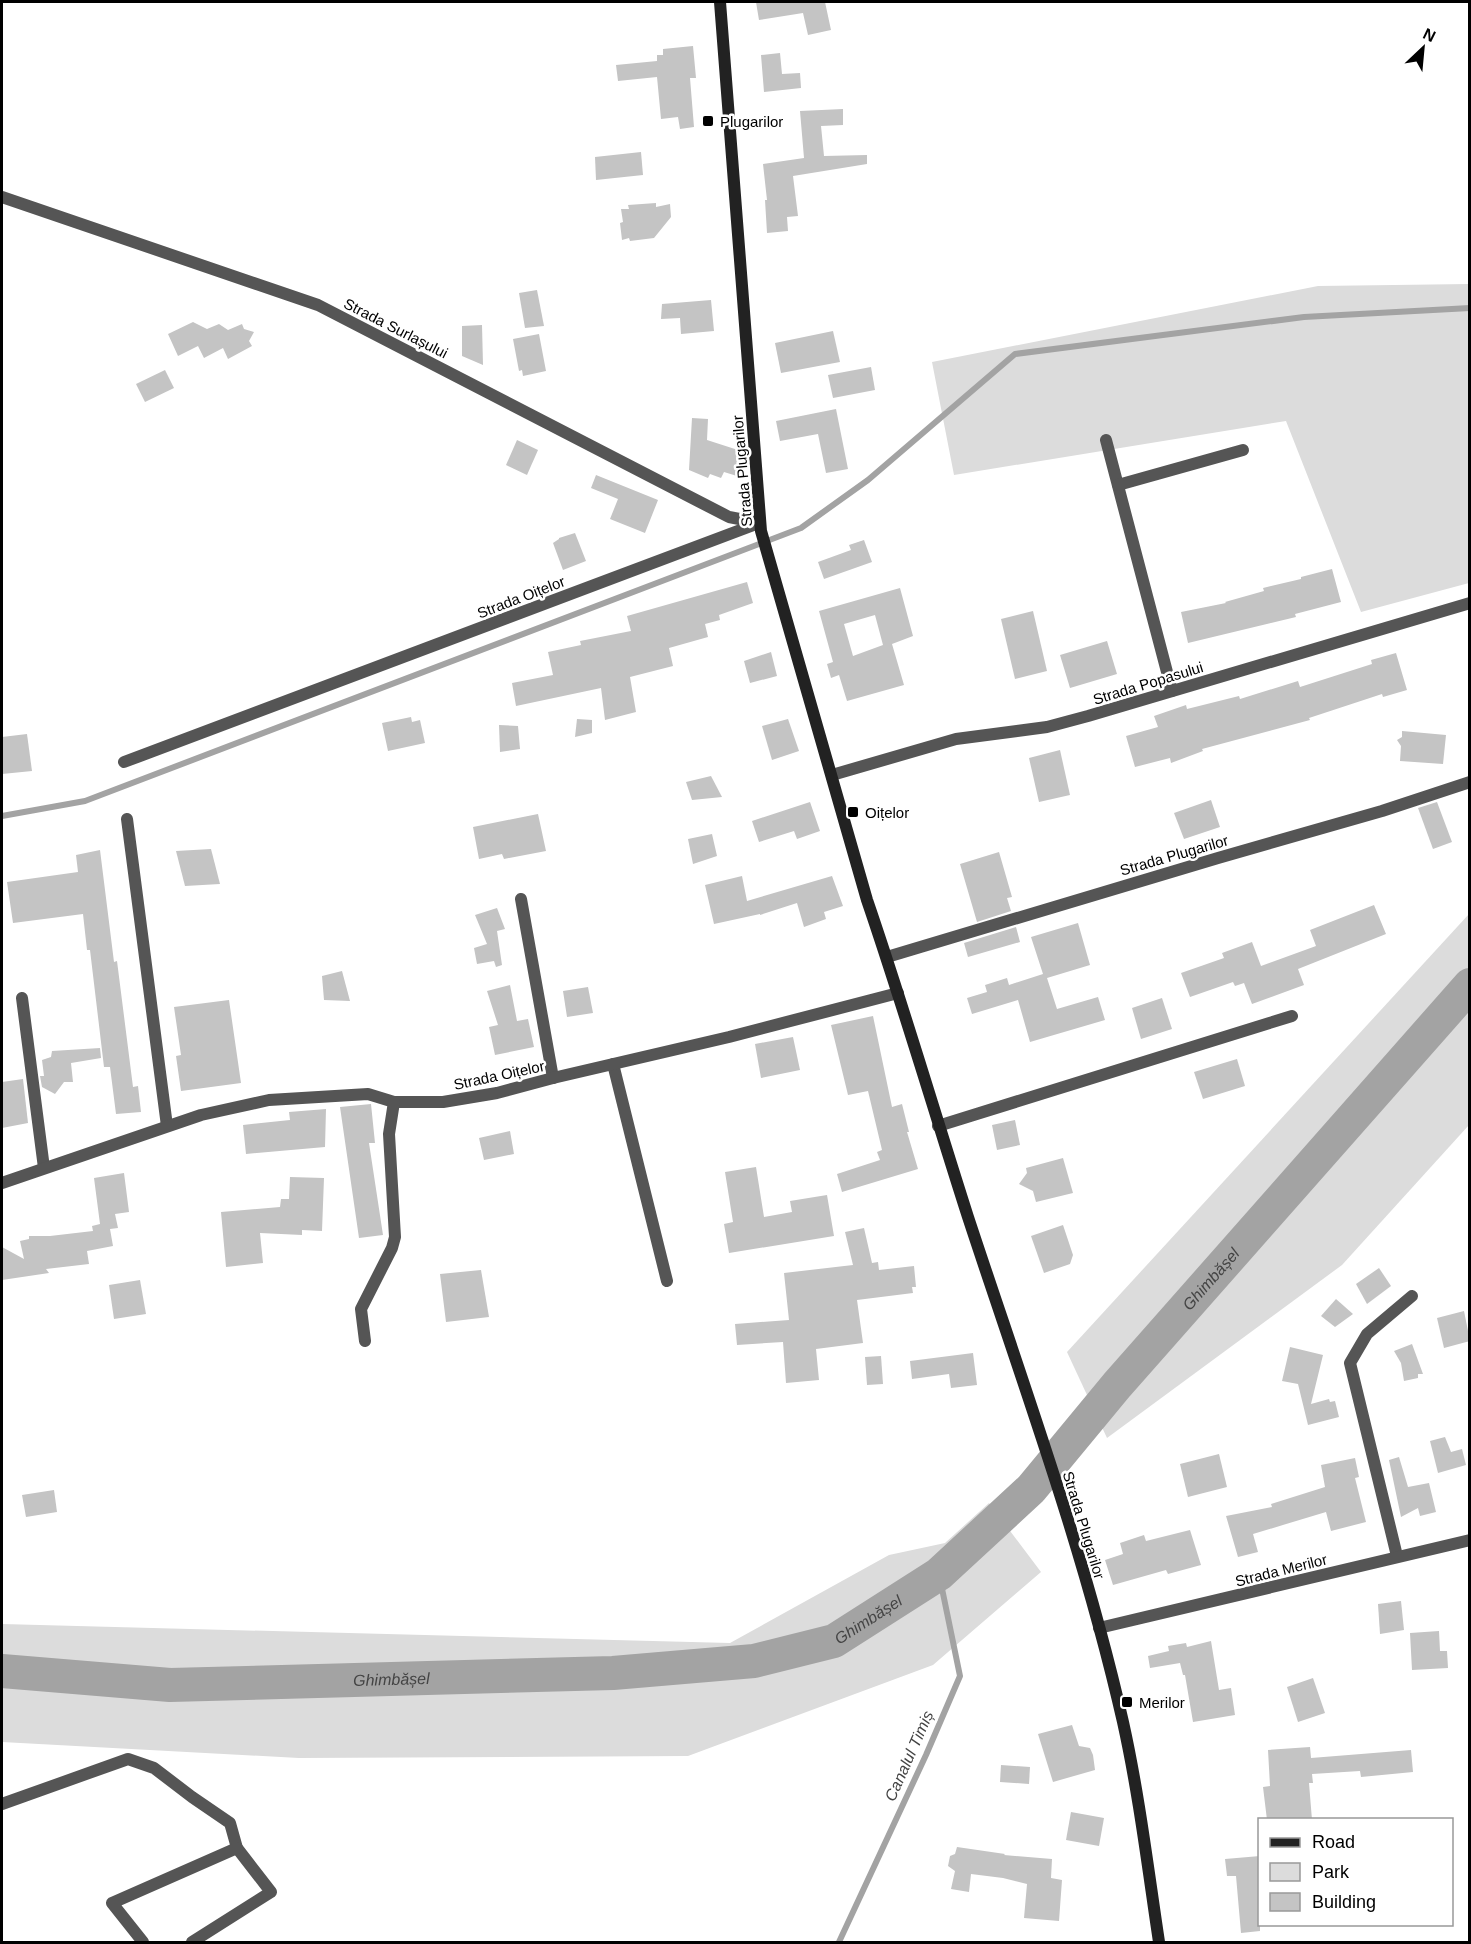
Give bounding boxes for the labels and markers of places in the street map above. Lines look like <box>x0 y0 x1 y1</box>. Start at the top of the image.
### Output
place label: Plugarilor <box>720 113 783 130</box>
marker: Plugarilor <box>701 114 715 128</box>
place label: Oițelor <box>865 804 909 821</box>
marker: Oițelor <box>846 805 860 819</box>
place label: Merilor <box>1139 1694 1185 1711</box>
marker: Merilor <box>1120 1695 1134 1709</box>

